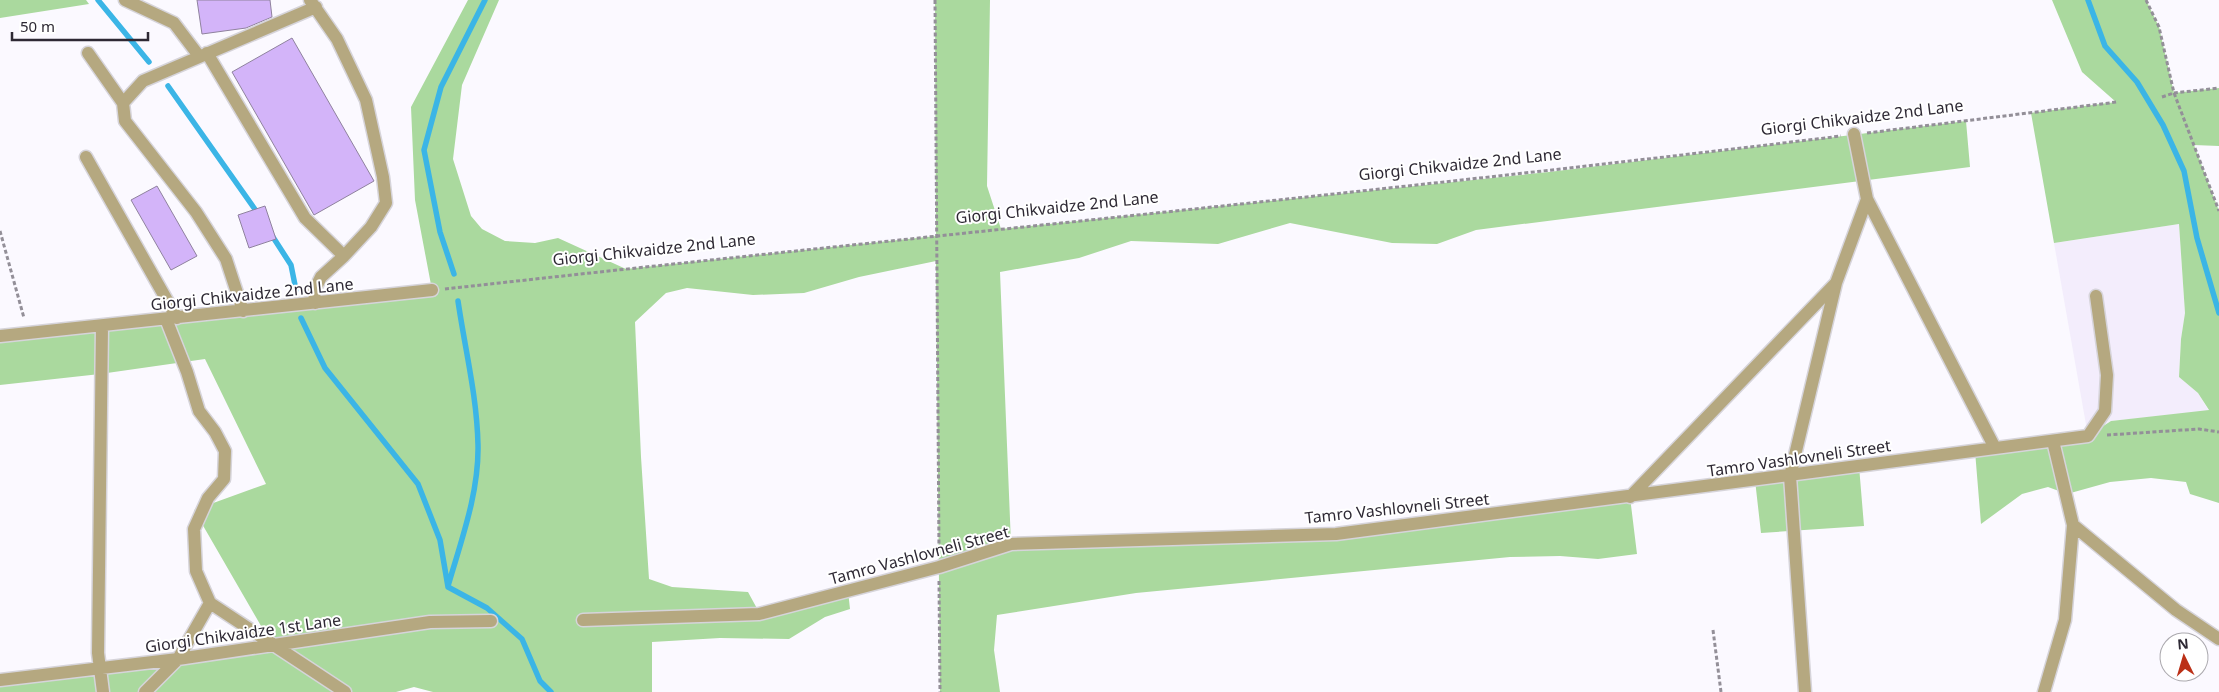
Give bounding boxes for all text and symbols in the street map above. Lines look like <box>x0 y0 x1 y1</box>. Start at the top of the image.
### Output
scale bar <box>12 10 149 42</box>
text: 50 m <box>20 16 55 36</box>
street label: Giorgi Chikvaidze 2nd Lane <box>1760 94 1964 140</box>
street label: Giorgi Chikvaidze 2nd Lane <box>1358 142 1562 186</box>
street label: Giorgi Chikvaidze 2nd Lane <box>955 185 1159 229</box>
street label: Giorgi Chikvaidze 2nd Lane <box>552 227 756 271</box>
street label: Giorgi Chikvaidze 2nd Lane <box>150 272 354 316</box>
street label: Tamro Vashlovneli Street <box>1706 434 1892 482</box>
street label: Tamro Vashlovneli Street <box>1304 487 1490 529</box>
street label: Tamro Vashlovneli Street <box>827 520 1011 590</box>
street label: Giorgi Chikvaidze 1st Lane <box>144 608 342 658</box>
north arrow <box>2159 632 2209 682</box>
text: N <box>2176 634 2189 654</box>

